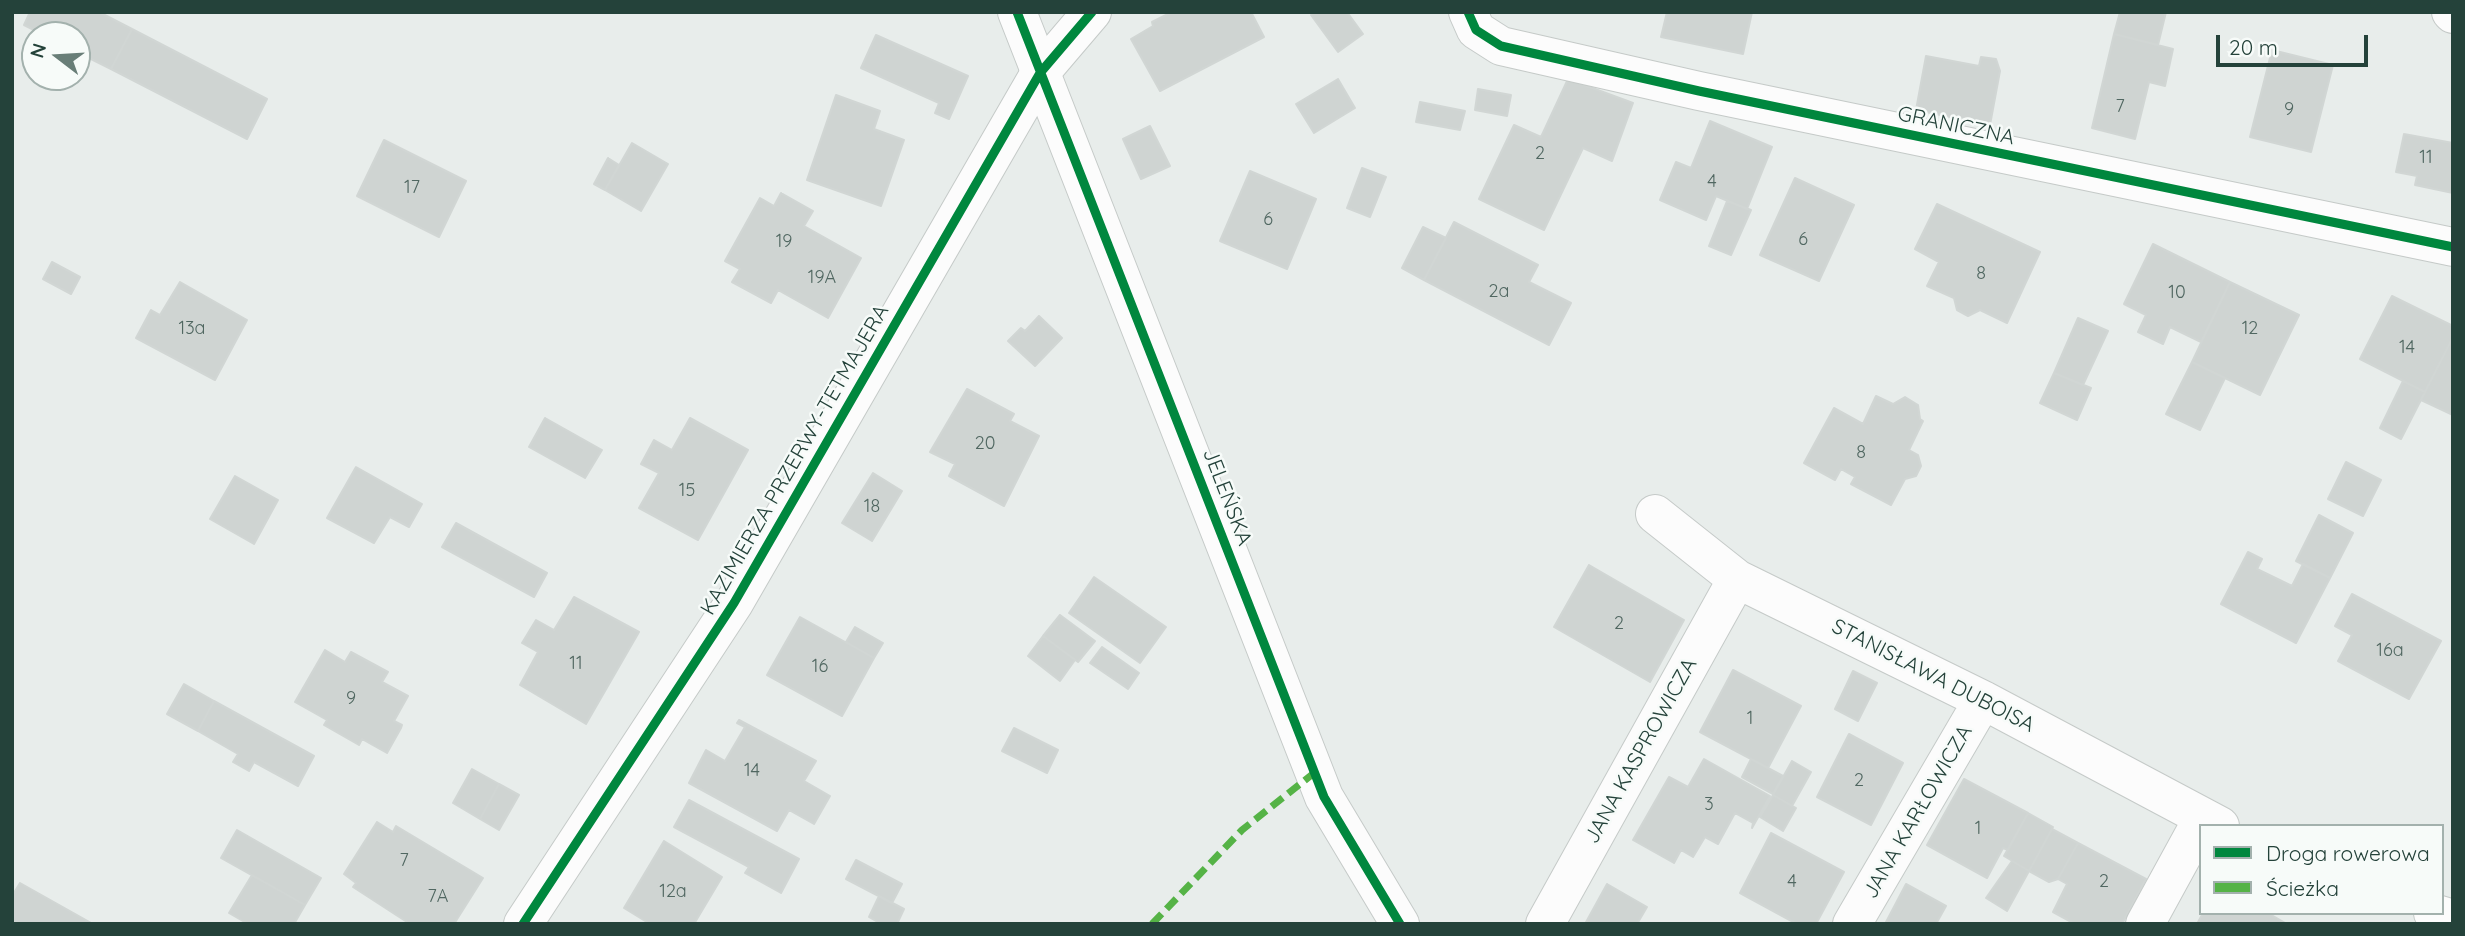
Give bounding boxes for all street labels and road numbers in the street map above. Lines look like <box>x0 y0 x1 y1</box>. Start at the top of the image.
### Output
street label: GRANICZNA <box>1895 101 2017 151</box>
street label: KAZIMIERZA PRZERWY-TETMAJERA <box>696 300 894 620</box>
street label: JELEŃSKA <box>1197 445 1257 549</box>
street label: STANISŁAWA DUBOISA <box>1827 614 2039 738</box>
street label: JANA KASPROWICZA <box>1580 654 1702 848</box>
street label: JANA KARŁOWICZA <box>1858 721 1978 903</box>

